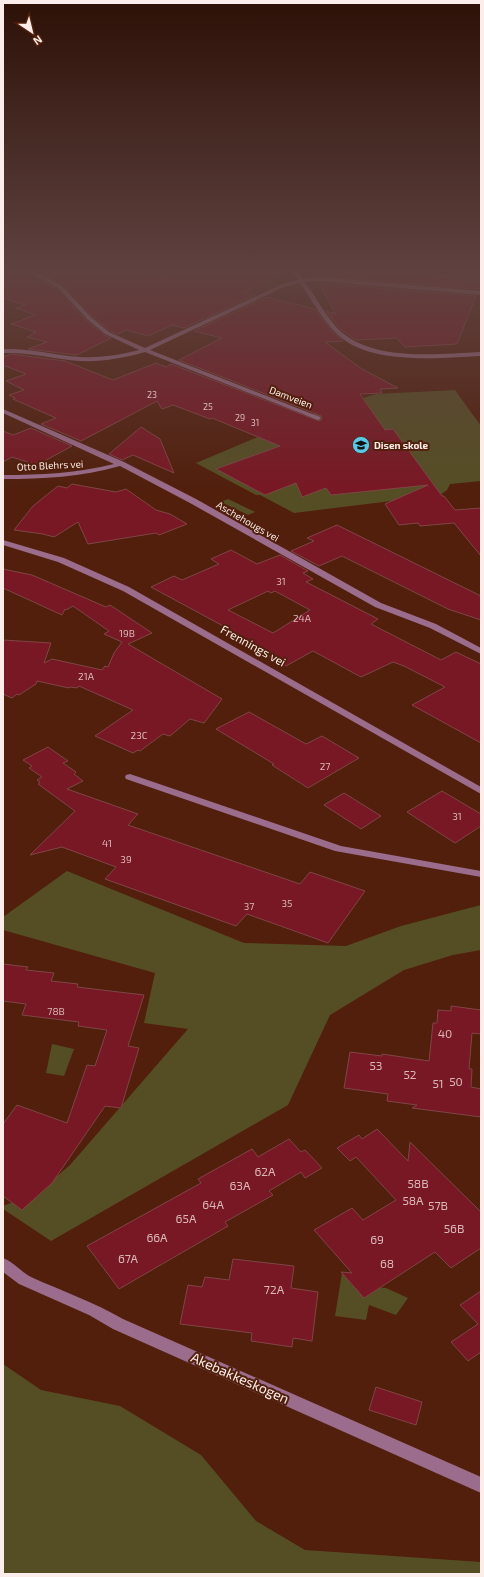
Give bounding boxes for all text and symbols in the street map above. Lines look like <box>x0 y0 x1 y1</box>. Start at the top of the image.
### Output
north arrow <box>12 12 52 52</box>
text: N <box>31 33 45 48</box>
street label: Damveien <box>268 383 314 411</box>
house number: 23 <box>147 389 157 400</box>
house number: 25 <box>203 401 213 412</box>
house number: 29 <box>235 412 245 423</box>
house number: 31 <box>251 417 259 428</box>
school or university icon: Disen skole <box>351 435 371 455</box>
place label: Disen skole <box>374 439 429 451</box>
street label: Otto Blehrs vei <box>16 457 84 473</box>
street label: Aschehougs vei <box>215 498 281 544</box>
house number: 31 <box>276 575 286 587</box>
house number: 24A <box>293 612 312 624</box>
street label: Frennings vei <box>219 622 288 669</box>
house number: 19B <box>119 627 135 639</box>
house number: 21A <box>78 670 95 682</box>
house number: 23C <box>131 729 148 741</box>
house number: 27 <box>320 760 330 772</box>
house number: 31 <box>452 810 462 822</box>
house number: 41 <box>102 837 112 849</box>
house number: 39 <box>120 853 132 865</box>
house number: 35 <box>282 897 292 909</box>
house number: 37 <box>244 900 254 912</box>
house number: 78B <box>47 1005 65 1017</box>
house number: 40 <box>438 1026 452 1040</box>
house number: 53 <box>369 1058 383 1072</box>
house number: 52 <box>403 1067 417 1081</box>
house number: 50 <box>449 1074 463 1088</box>
house number: 51 <box>432 1076 444 1090</box>
house number: 62A <box>254 1164 276 1178</box>
house number: 58B <box>407 1176 429 1190</box>
house number: 63A <box>229 1178 251 1192</box>
house number: 58A <box>402 1193 424 1207</box>
house number: 64A <box>202 1197 224 1211</box>
house number: 57B <box>428 1198 448 1212</box>
house number: 65A <box>176 1211 197 1225</box>
house number: 56B <box>444 1221 464 1235</box>
house number: 66A <box>146 1230 168 1244</box>
house number: 69 <box>370 1232 384 1246</box>
house number: 67A <box>118 1251 139 1265</box>
house number: 68 <box>380 1256 394 1270</box>
house number: 72A <box>264 1282 285 1296</box>
street label: Akebakkeskogen <box>188 1348 292 1407</box>

